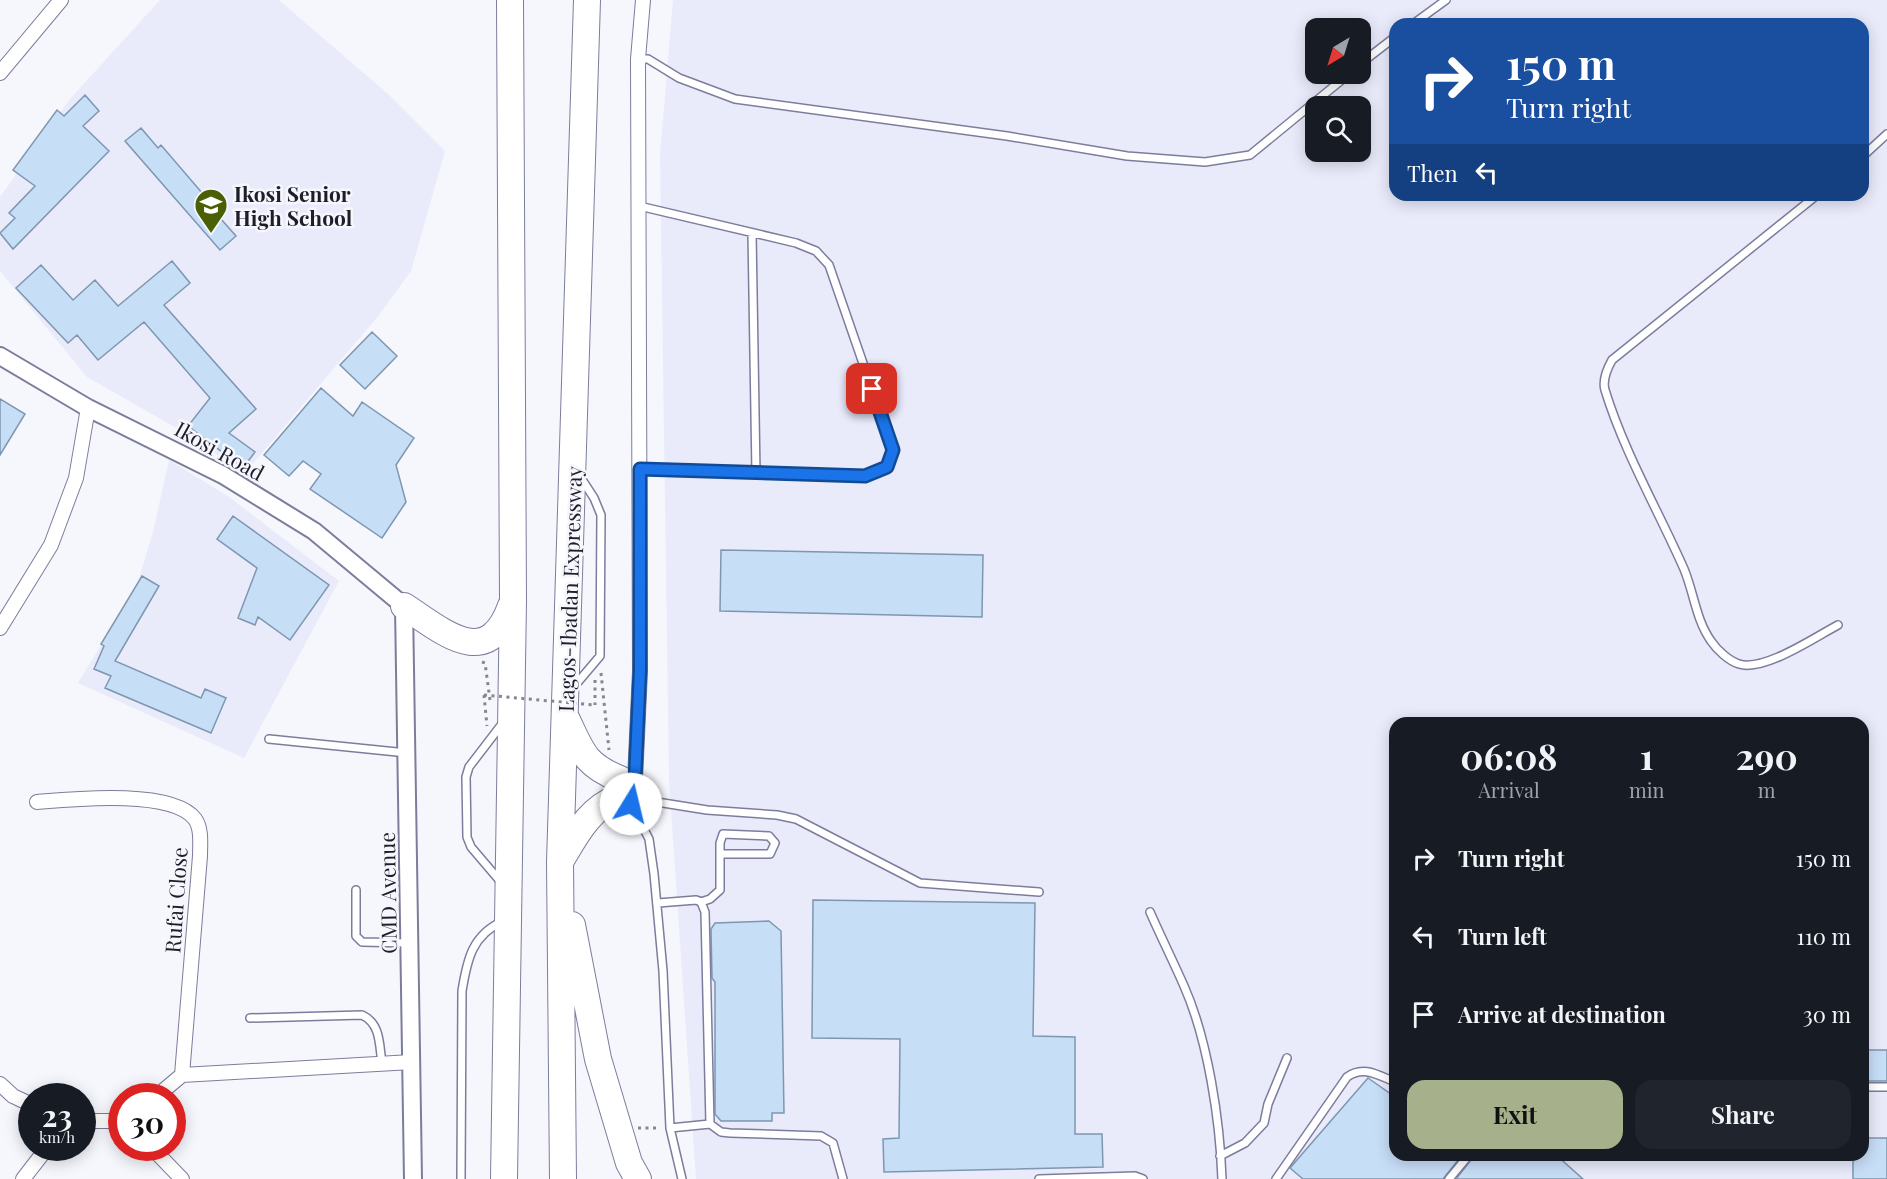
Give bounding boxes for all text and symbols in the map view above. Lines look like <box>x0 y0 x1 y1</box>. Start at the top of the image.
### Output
north arrow <box>1305 18 1371 84</box>
map controls <box>1305 18 1371 162</box>
text: 150 m <box>1506 35 1616 91</box>
icon: right <box>1407 42 1485 120</box>
text: Turn right <box>1506 89 1631 125</box>
button: search <box>1305 96 1371 162</box>
icon: left <box>1470 156 1503 189</box>
text: Then <box>1407 158 1458 188</box>
place label: Ikosi Senior High School <box>234 179 353 231</box>
school or university icon: Ikosi Senior High School <box>193 187 229 234</box>
pin <box>846 363 897 414</box>
icon: arrive <box>855 372 888 405</box>
street label: Ikosi Road <box>170 414 270 486</box>
street label: Lagos-Ibadan Expressway <box>551 465 587 712</box>
text: 06:08 <box>1460 731 1558 779</box>
text: 1 <box>1640 731 1654 779</box>
text: 290 <box>1736 731 1798 779</box>
position arrow <box>599 772 663 836</box>
text: Arrival <box>1478 776 1540 803</box>
text: min <box>1629 776 1664 803</box>
text: m <box>1758 776 1776 803</box>
street label: CMD Avenue <box>372 832 402 954</box>
icon: right <box>1407 842 1440 875</box>
text: Turn right <box>1458 843 1564 873</box>
text: 150 m <box>1796 843 1851 873</box>
street label: Rufai Close <box>157 846 193 954</box>
icon: left <box>1407 920 1440 953</box>
text: Turn left <box>1458 921 1547 951</box>
text: 110 m <box>1797 921 1851 951</box>
icon: arrive <box>1407 998 1440 1031</box>
text: Arrive at destination <box>1458 999 1666 1029</box>
text: 30 m <box>1803 999 1851 1029</box>
button: Exit <box>1407 1080 1623 1149</box>
button: Share <box>1635 1080 1851 1149</box>
speed limit sign: 30 <box>108 1083 186 1161</box>
text: 23 <box>42 1095 72 1135</box>
text: km/h <box>39 1127 75 1147</box>

